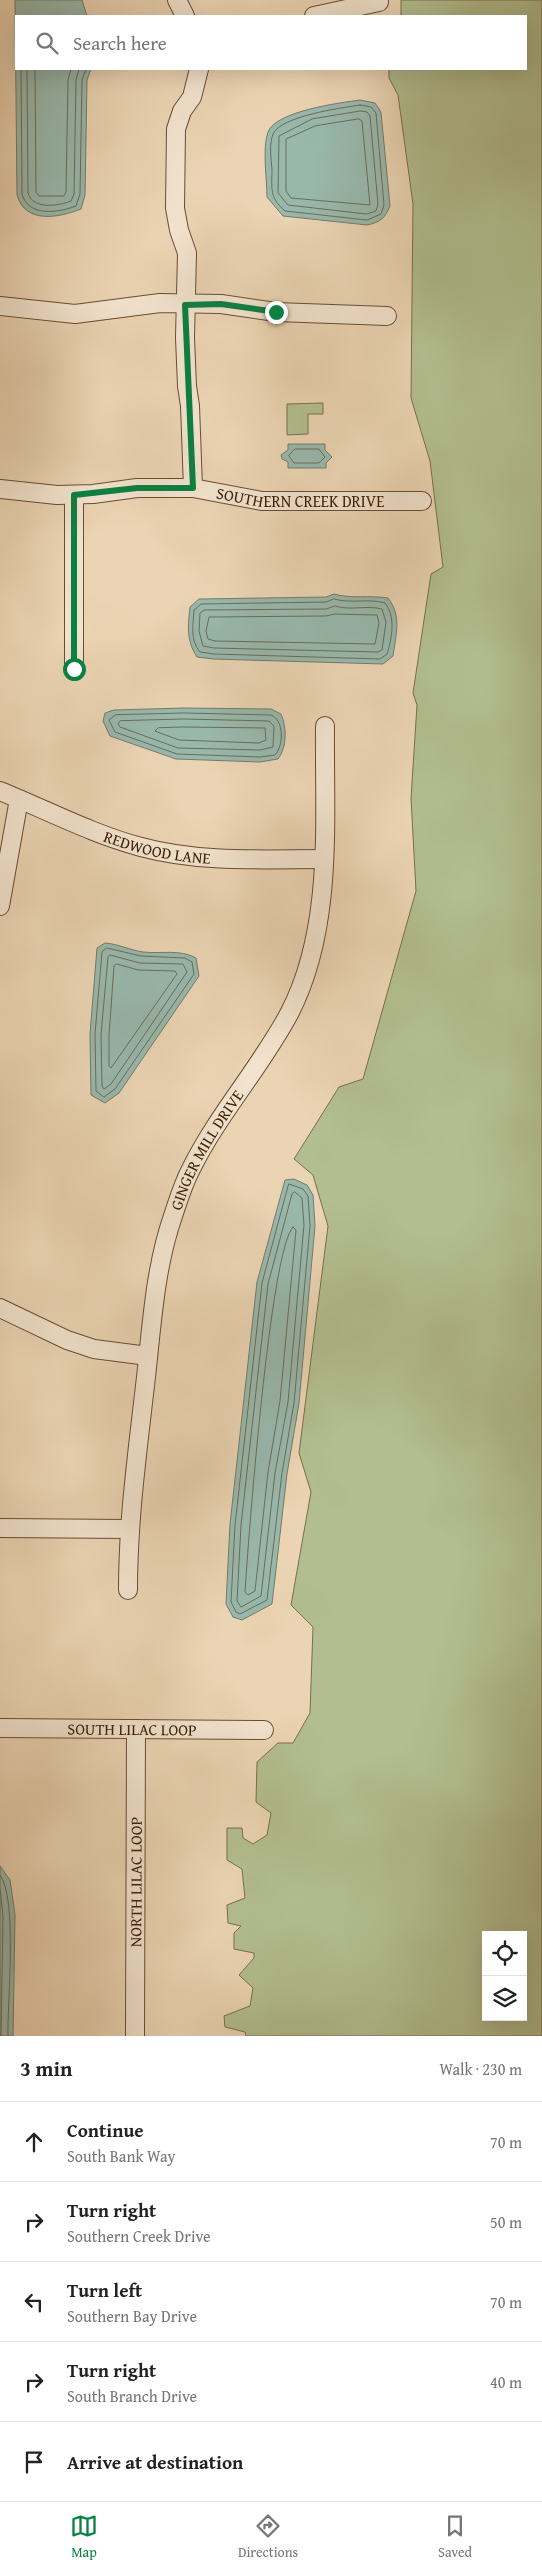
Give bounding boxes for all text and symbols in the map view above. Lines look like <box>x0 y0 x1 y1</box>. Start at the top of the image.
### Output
search box <box>15 15 527 70</box>
icon: search <box>33 29 61 57</box>
text: Search here <box>73 29 167 57</box>
route end <box>265 301 288 324</box>
street label: SOUTHERN CREEK DRIVE <box>214 481 384 513</box>
route start <box>63 658 86 681</box>
street label: REDWOOD LANE <box>100 824 212 870</box>
street label: GINGER MILL DRIVE <box>164 1085 249 1213</box>
street label: SOUTH LILAC LOOP <box>67 1717 197 1741</box>
street label: NORTH LILAC LOOP <box>123 1817 148 1947</box>
map controls <box>482 1931 527 2021</box>
button: locate <box>482 1931 527 1976</box>
button: layers <box>482 1976 527 2021</box>
text: 3 min <box>20 2053 72 2084</box>
text: Walk · 230 m <box>439 2057 522 2081</box>
text: Continue <box>67 2116 144 2144</box>
icon: ahead <box>20 2128 48 2156</box>
text: 70 m <box>490 2130 522 2154</box>
text: South Bank Way <box>67 2144 176 2168</box>
text: Turn right <box>67 2196 156 2224</box>
icon: right <box>20 2208 48 2236</box>
text: 50 m <box>490 2210 522 2234</box>
text: Southern Creek Drive <box>67 2224 210 2248</box>
text: Turn left <box>67 2276 142 2304</box>
icon: left <box>20 2288 48 2316</box>
text: 70 m <box>490 2290 522 2314</box>
text: Southern Bay Drive <box>67 2304 197 2328</box>
text: Turn right <box>67 2356 156 2384</box>
icon: right <box>20 2368 48 2396</box>
text: 40 m <box>490 2370 522 2394</box>
text: South Branch Drive <box>67 2384 197 2408</box>
icon: arrive <box>20 2448 48 2476</box>
text: Arrive at destination <box>67 2448 243 2476</box>
tab: Map <box>70 2512 98 2562</box>
tab: Directions <box>238 2512 298 2562</box>
tab: Saved <box>438 2512 472 2562</box>

